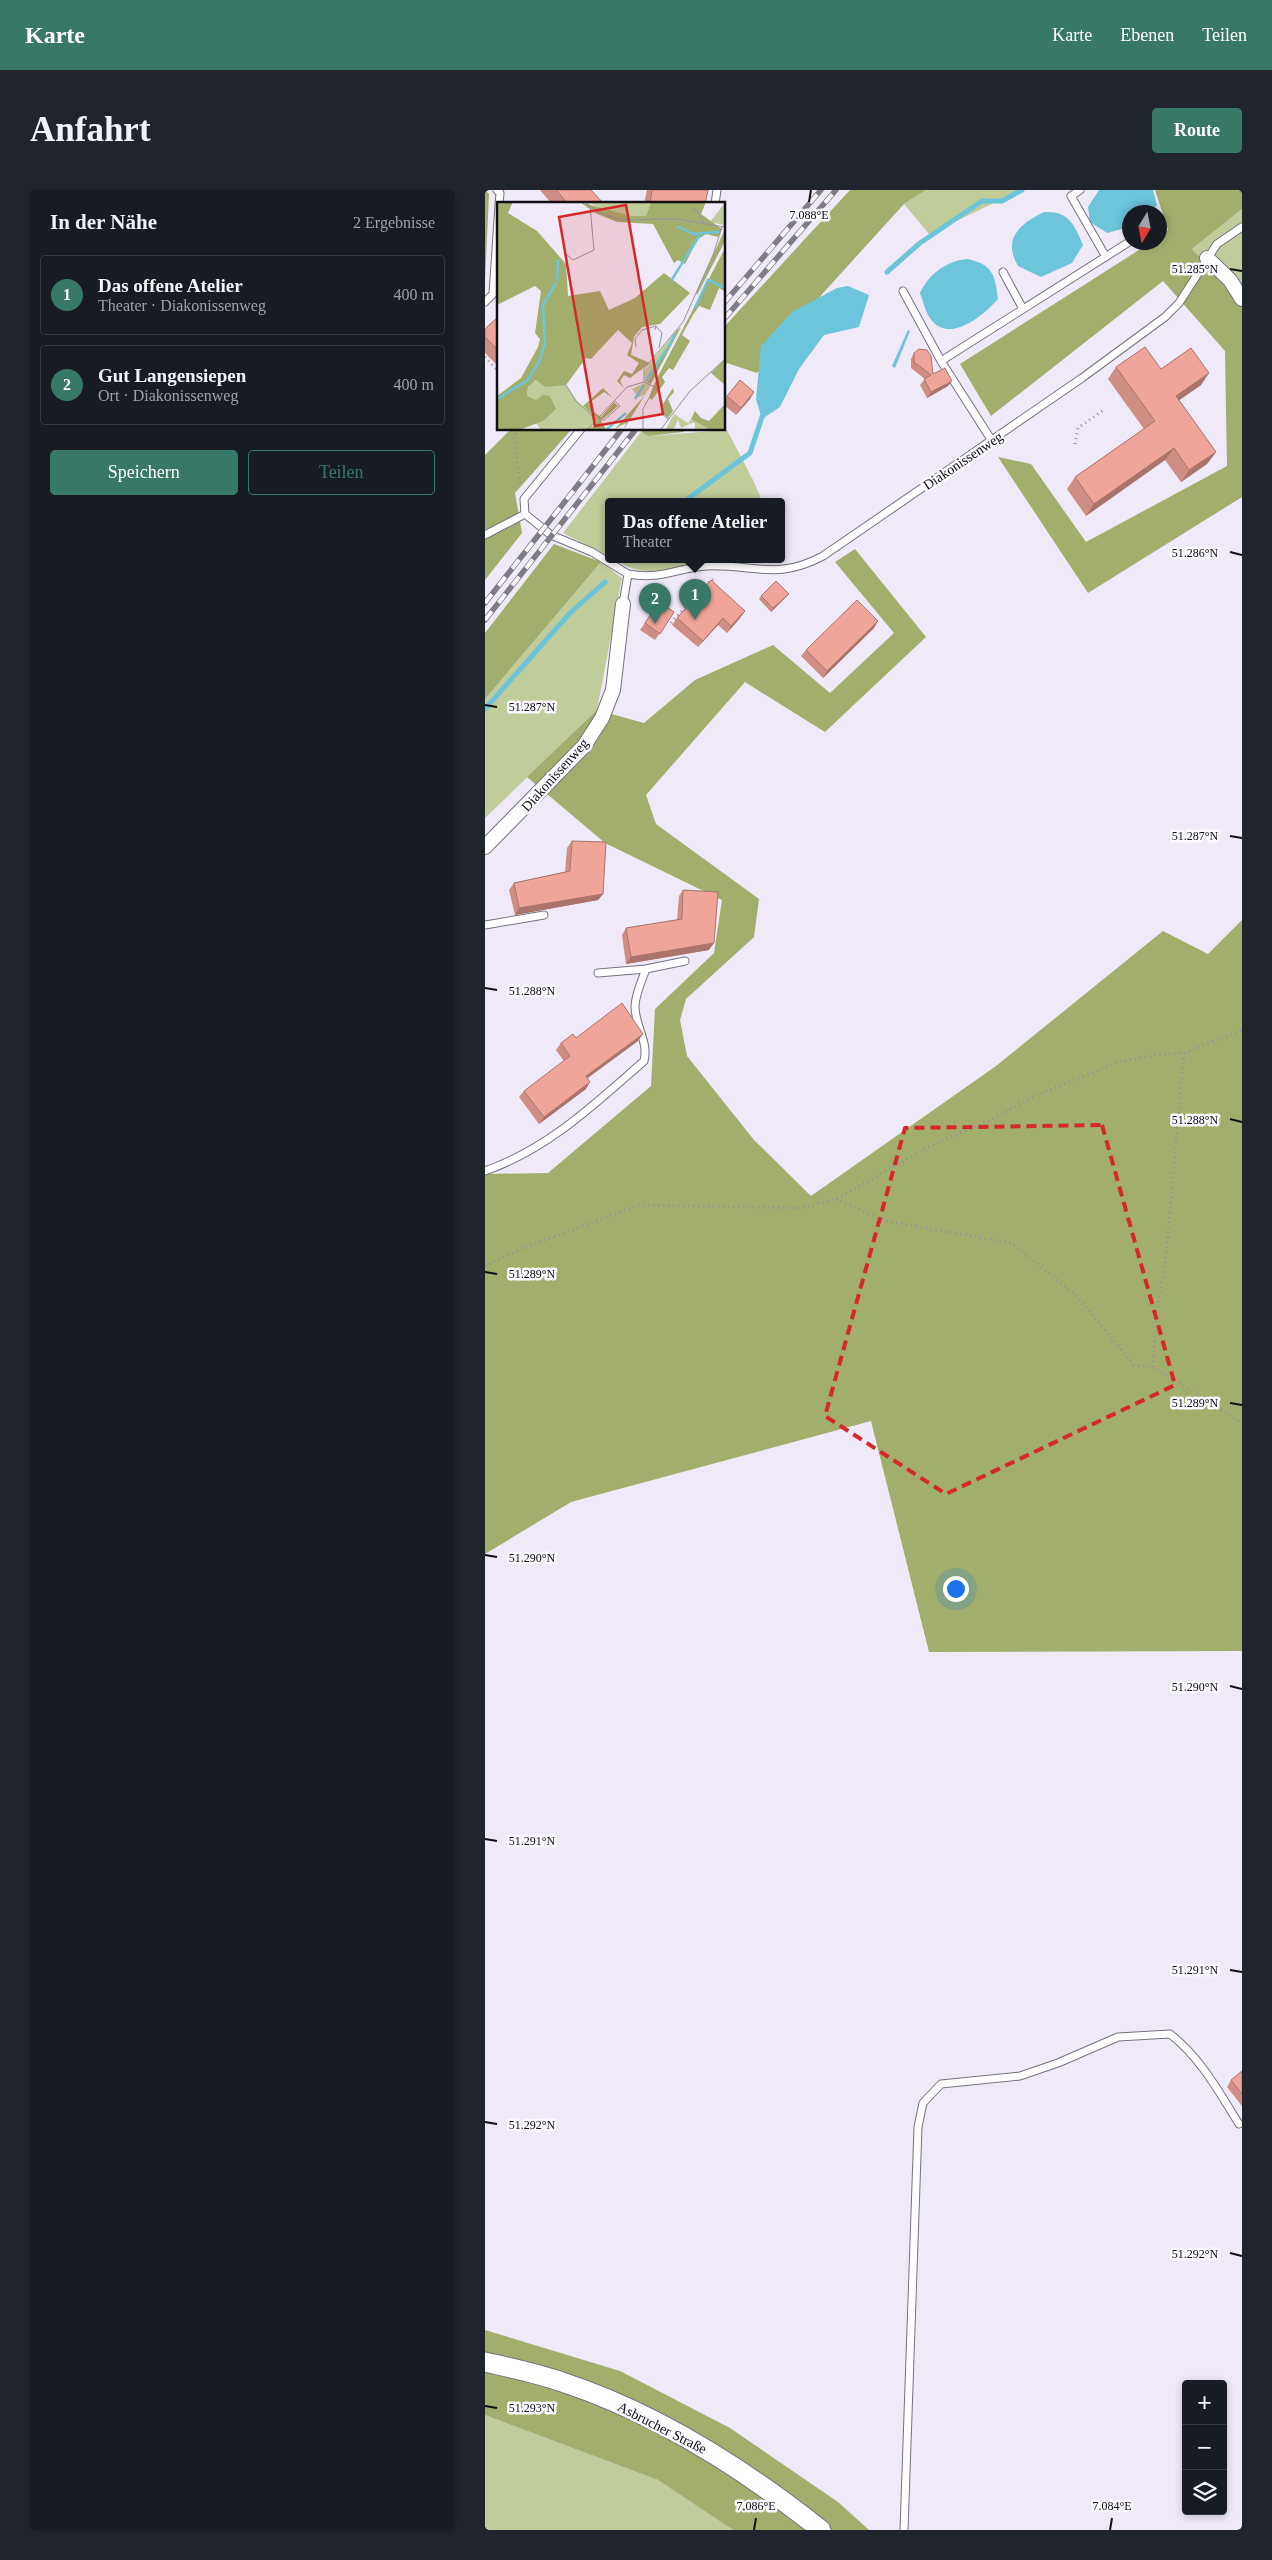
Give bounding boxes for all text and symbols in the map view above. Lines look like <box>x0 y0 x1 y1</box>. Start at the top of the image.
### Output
text: Karte <box>25 22 85 48</box>
text: Karte <box>1052 25 1092 45</box>
text: Ebenen <box>1120 25 1174 45</box>
text: Teilen <box>1202 25 1247 45</box>
button: Route <box>1152 108 1242 153</box>
text: Anfahrt <box>30 110 151 149</box>
inset map <box>497 202 725 430</box>
north arrow <box>1122 205 1167 250</box>
text: 7.088°E <box>789 208 829 222</box>
text: In der Nähe <box>50 210 157 234</box>
text: 2 Ergebnisse <box>353 214 435 231</box>
text: 51.285°N <box>1172 262 1219 276</box>
text: Das offene Atelier <box>98 275 243 296</box>
text: 1 <box>63 286 71 303</box>
text: 400 m <box>394 286 434 303</box>
text: Theater · Diakonissenweg <box>98 297 266 314</box>
text: Gut Langensiepen <box>98 365 246 386</box>
text: 2 <box>63 376 71 393</box>
text: 400 m <box>394 376 434 393</box>
text: Ort · Diakonissenweg <box>98 387 238 404</box>
street label: Diakonissenweg <box>920 429 1006 493</box>
button: Speichern <box>50 450 238 495</box>
button: Teilen <box>248 450 435 495</box>
popup <box>605 498 785 563</box>
text: Das offene Atelier <box>623 511 767 532</box>
text: Theater <box>623 533 672 550</box>
text: 51.286°N <box>1172 546 1219 560</box>
pin: 1 <box>679 579 711 620</box>
pin: 2 <box>639 583 671 624</box>
text: 51.287°N <box>509 700 556 714</box>
street label: Diakonissenweg <box>518 736 592 814</box>
text: 51.287°N <box>1172 829 1219 843</box>
text: 51.288°N <box>509 984 556 998</box>
text: 51.288°N <box>1172 1113 1219 1127</box>
text: 51.289°N <box>509 1267 556 1281</box>
text: 51.289°N <box>1172 1396 1219 1410</box>
text: 51.290°N <box>509 1551 556 1565</box>
your location <box>943 1576 969 1602</box>
text: 51.290°N <box>1172 1680 1219 1694</box>
text: 51.291°N <box>509 1834 556 1848</box>
text: 51.291°N <box>1172 1963 1219 1977</box>
text: 51.292°N <box>509 2118 556 2132</box>
text: 51.292°N <box>1172 2247 1219 2261</box>
map controls <box>1182 2380 1227 2515</box>
button: + <box>1182 2380 1227 2425</box>
street label: Asbrucher Straße <box>615 2399 709 2457</box>
text: 51.293°N <box>509 2401 556 2415</box>
button: − <box>1182 2425 1227 2470</box>
button: layers <box>1182 2470 1227 2515</box>
text: 7.086°E <box>736 2499 776 2513</box>
text: 7.084°E <box>1092 2499 1132 2513</box>

